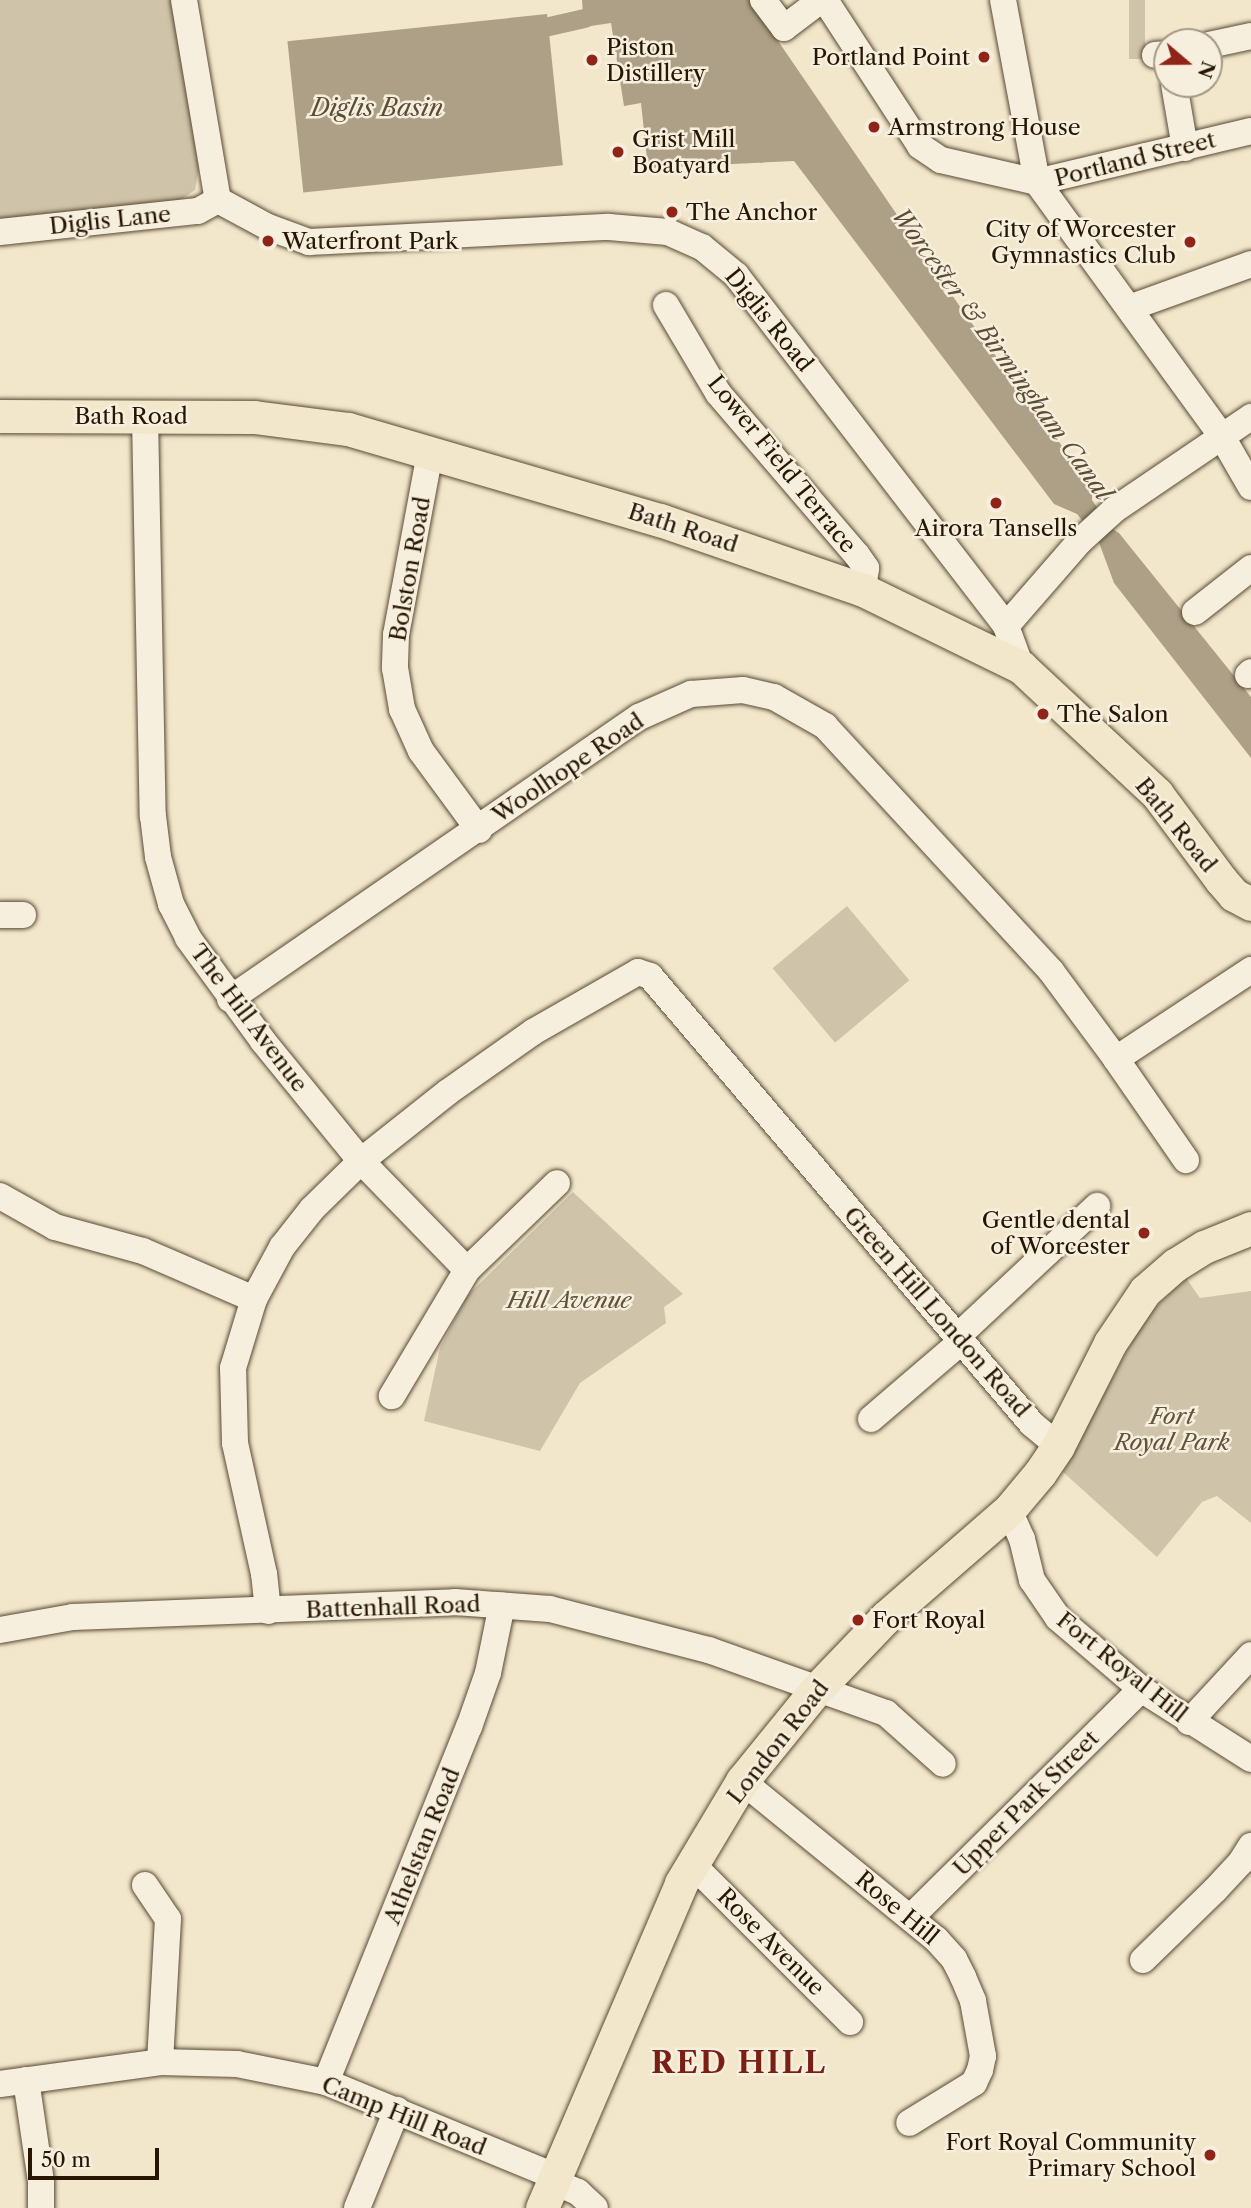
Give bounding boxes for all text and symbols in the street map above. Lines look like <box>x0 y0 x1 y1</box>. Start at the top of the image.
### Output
north arrow <box>1153 28 1223 98</box>
place label: Piston Distillery <box>606 33 706 87</box>
place label: Portland Point <box>812 43 970 71</box>
marker: Portland Point <box>976 49 992 65</box>
marker: Piston Distillery <box>584 52 600 68</box>
text: N <box>1193 58 1220 81</box>
water label: Diglis Basin <box>311 94 443 122</box>
place label: Armstrong House <box>888 113 1081 141</box>
marker: Armstrong House <box>866 119 882 135</box>
place label: Grist Mill Boatyard <box>632 125 735 179</box>
street label: Portland Street <box>1052 126 1218 192</box>
marker: Grist Mill Boatyard <box>610 144 626 160</box>
place label: The Anchor <box>686 198 818 226</box>
street label: Diglis Lane <box>48 200 172 240</box>
water label: Worcester & Birmingham Canal <box>886 202 1118 506</box>
marker: The Anchor <box>664 204 680 220</box>
place label: City of Worcester Gymnastics Club <box>984 215 1176 269</box>
place label: Waterfront Park <box>282 227 458 255</box>
marker: Waterfront Park <box>260 233 276 249</box>
marker: City of Worcester Gymnastics Club <box>1182 234 1198 250</box>
street label: Diglis Road <box>719 263 819 377</box>
street label: Lower Field Terrace <box>702 369 862 559</box>
street label: Bath Road <box>74 402 188 430</box>
street label: Bolston Road <box>384 494 436 644</box>
marker: Airora Tansells <box>988 495 1004 511</box>
street label: Bath Road <box>625 497 741 559</box>
place label: Airora Tansells <box>914 514 1078 542</box>
place label: The Salon <box>1057 700 1169 728</box>
marker: The Salon <box>1035 706 1051 722</box>
street label: Woolhope Road <box>487 707 649 829</box>
street label: Bath Road <box>1129 772 1223 878</box>
street label: The Hill Avenue <box>184 938 314 1098</box>
street label: Green Hill London Road <box>838 1201 1036 1423</box>
place label: Gentle dental of Worcester <box>982 1206 1130 1260</box>
marker: Gentle dental of Worcester <box>1136 1225 1152 1241</box>
park label: Hill Avenue <box>507 1286 631 1314</box>
park label: Fort Royal Park <box>1114 1402 1230 1456</box>
street label: Battenhall Road <box>305 1590 481 1624</box>
place label: Fort Royal <box>872 1606 985 1634</box>
street label: Fort Royal Hill <box>1051 1606 1193 1728</box>
marker: Fort Royal <box>850 1612 866 1628</box>
street label: London Road <box>721 1675 835 1809</box>
street label: Upper Park Street <box>947 1724 1105 1882</box>
street label: Athelstan Road <box>378 1764 466 1928</box>
street label: Rose Hill <box>850 1865 944 1951</box>
street label: Rose Avenue <box>711 1882 831 2002</box>
district label: RED HILL <box>652 2045 826 2081</box>
street label: Camp Hill Road <box>318 2070 490 2162</box>
place label: Fort Royal Community Primary School <box>945 2128 1196 2182</box>
scale bar <box>32 2134 163 2178</box>
text: 50 m <box>41 2147 91 2172</box>
marker: Fort Royal Community Primary School <box>1202 2147 1218 2163</box>

